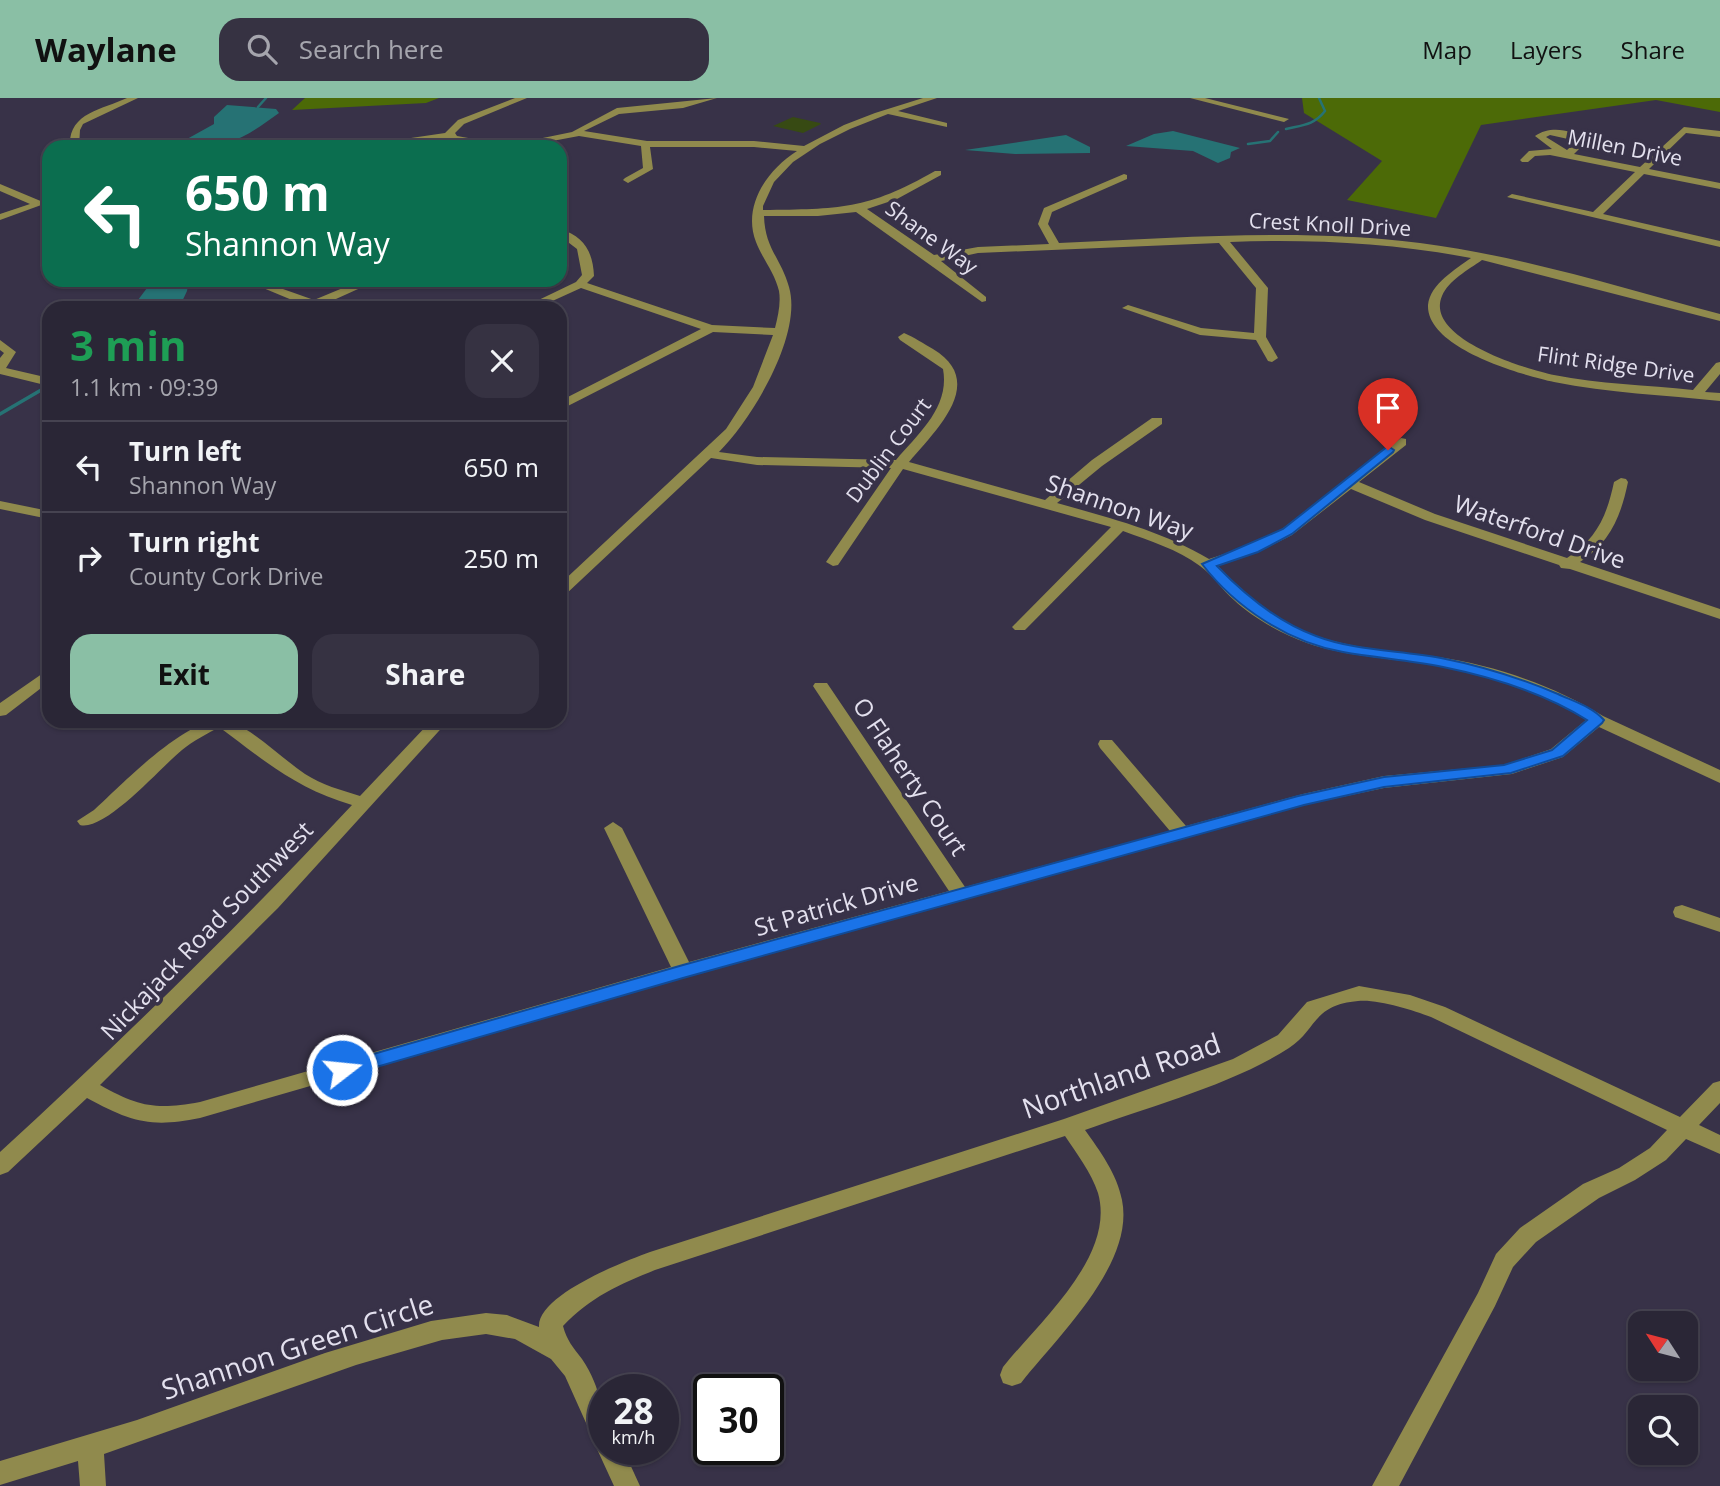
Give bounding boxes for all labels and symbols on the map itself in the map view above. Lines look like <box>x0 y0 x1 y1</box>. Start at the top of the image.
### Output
street label: Millen Drive <box>1565 122 1685 172</box>
street label: Shane Way <box>880 194 984 280</box>
street label: Crest Knoll Drive <box>1248 206 1412 242</box>
street label: Flint Ridge Drive <box>1536 339 1696 389</box>
pin <box>1358 378 1418 450</box>
street label: Dublin Court <box>839 392 937 508</box>
street label: Shannon Way <box>1042 465 1199 547</box>
street label: Waterford Drive <box>1450 486 1630 576</box>
street label: O Flaherty Court <box>846 690 976 862</box>
street label: Nickajack Road Southwest <box>93 813 319 1047</box>
street label: St Patrick Drive <box>750 865 922 943</box>
street label: Northland Road <box>1017 1023 1225 1127</box>
position arrow <box>305 1033 379 1107</box>
street label: Shannon Green Circle <box>156 1284 438 1408</box>
north arrow <box>1628 1311 1698 1381</box>
speed limit sign: 30 <box>693 1374 784 1465</box>

